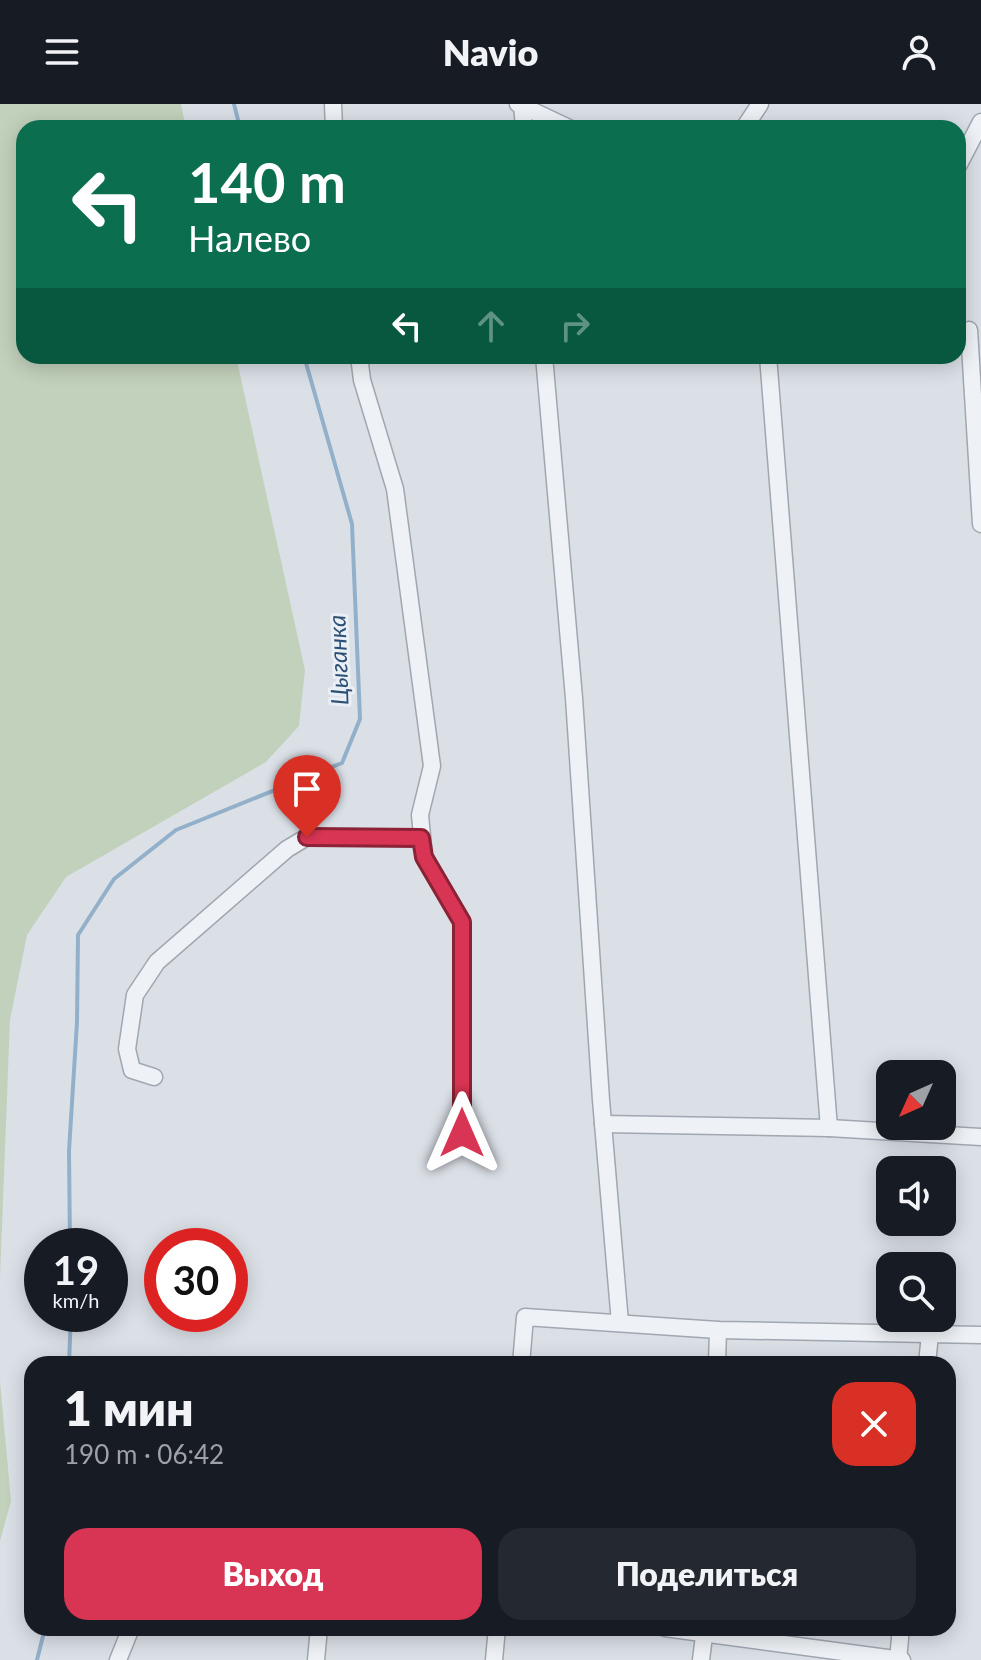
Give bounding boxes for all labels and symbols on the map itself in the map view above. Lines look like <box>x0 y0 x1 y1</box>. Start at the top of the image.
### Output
water label: Цыганка <box>321 614 354 706</box>
pin <box>273 755 341 837</box>
north arrow <box>876 1060 956 1140</box>
position arrow <box>420 1091 504 1175</box>
speed limit sign: 30 <box>144 1228 248 1332</box>

